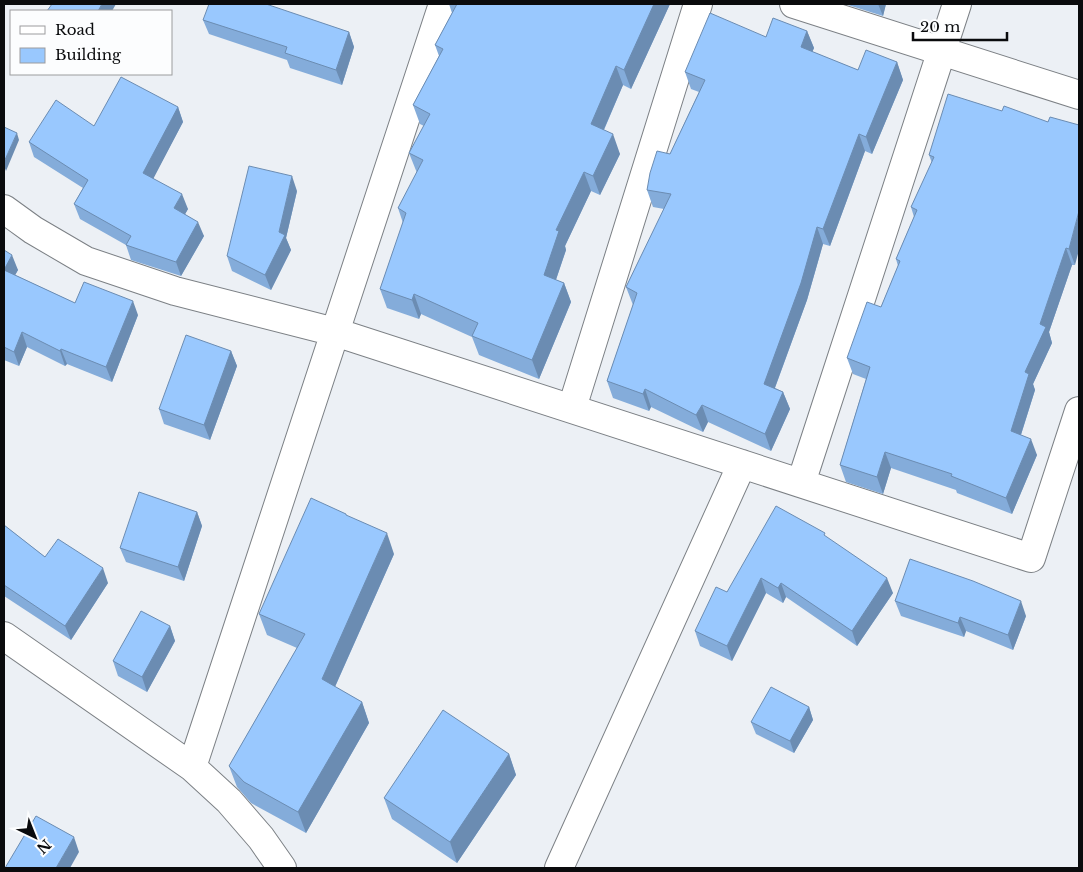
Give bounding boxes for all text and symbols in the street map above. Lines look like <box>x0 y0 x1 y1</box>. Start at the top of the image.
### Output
legend <box>10 10 172 75</box>
scale bar <box>913 10 1007 42</box>
text: 20 m <box>920 17 960 36</box>
text: Road <box>55 20 95 39</box>
text: Building <box>55 45 122 64</box>
north arrow <box>10 812 60 862</box>
text: N <box>33 835 55 858</box>

